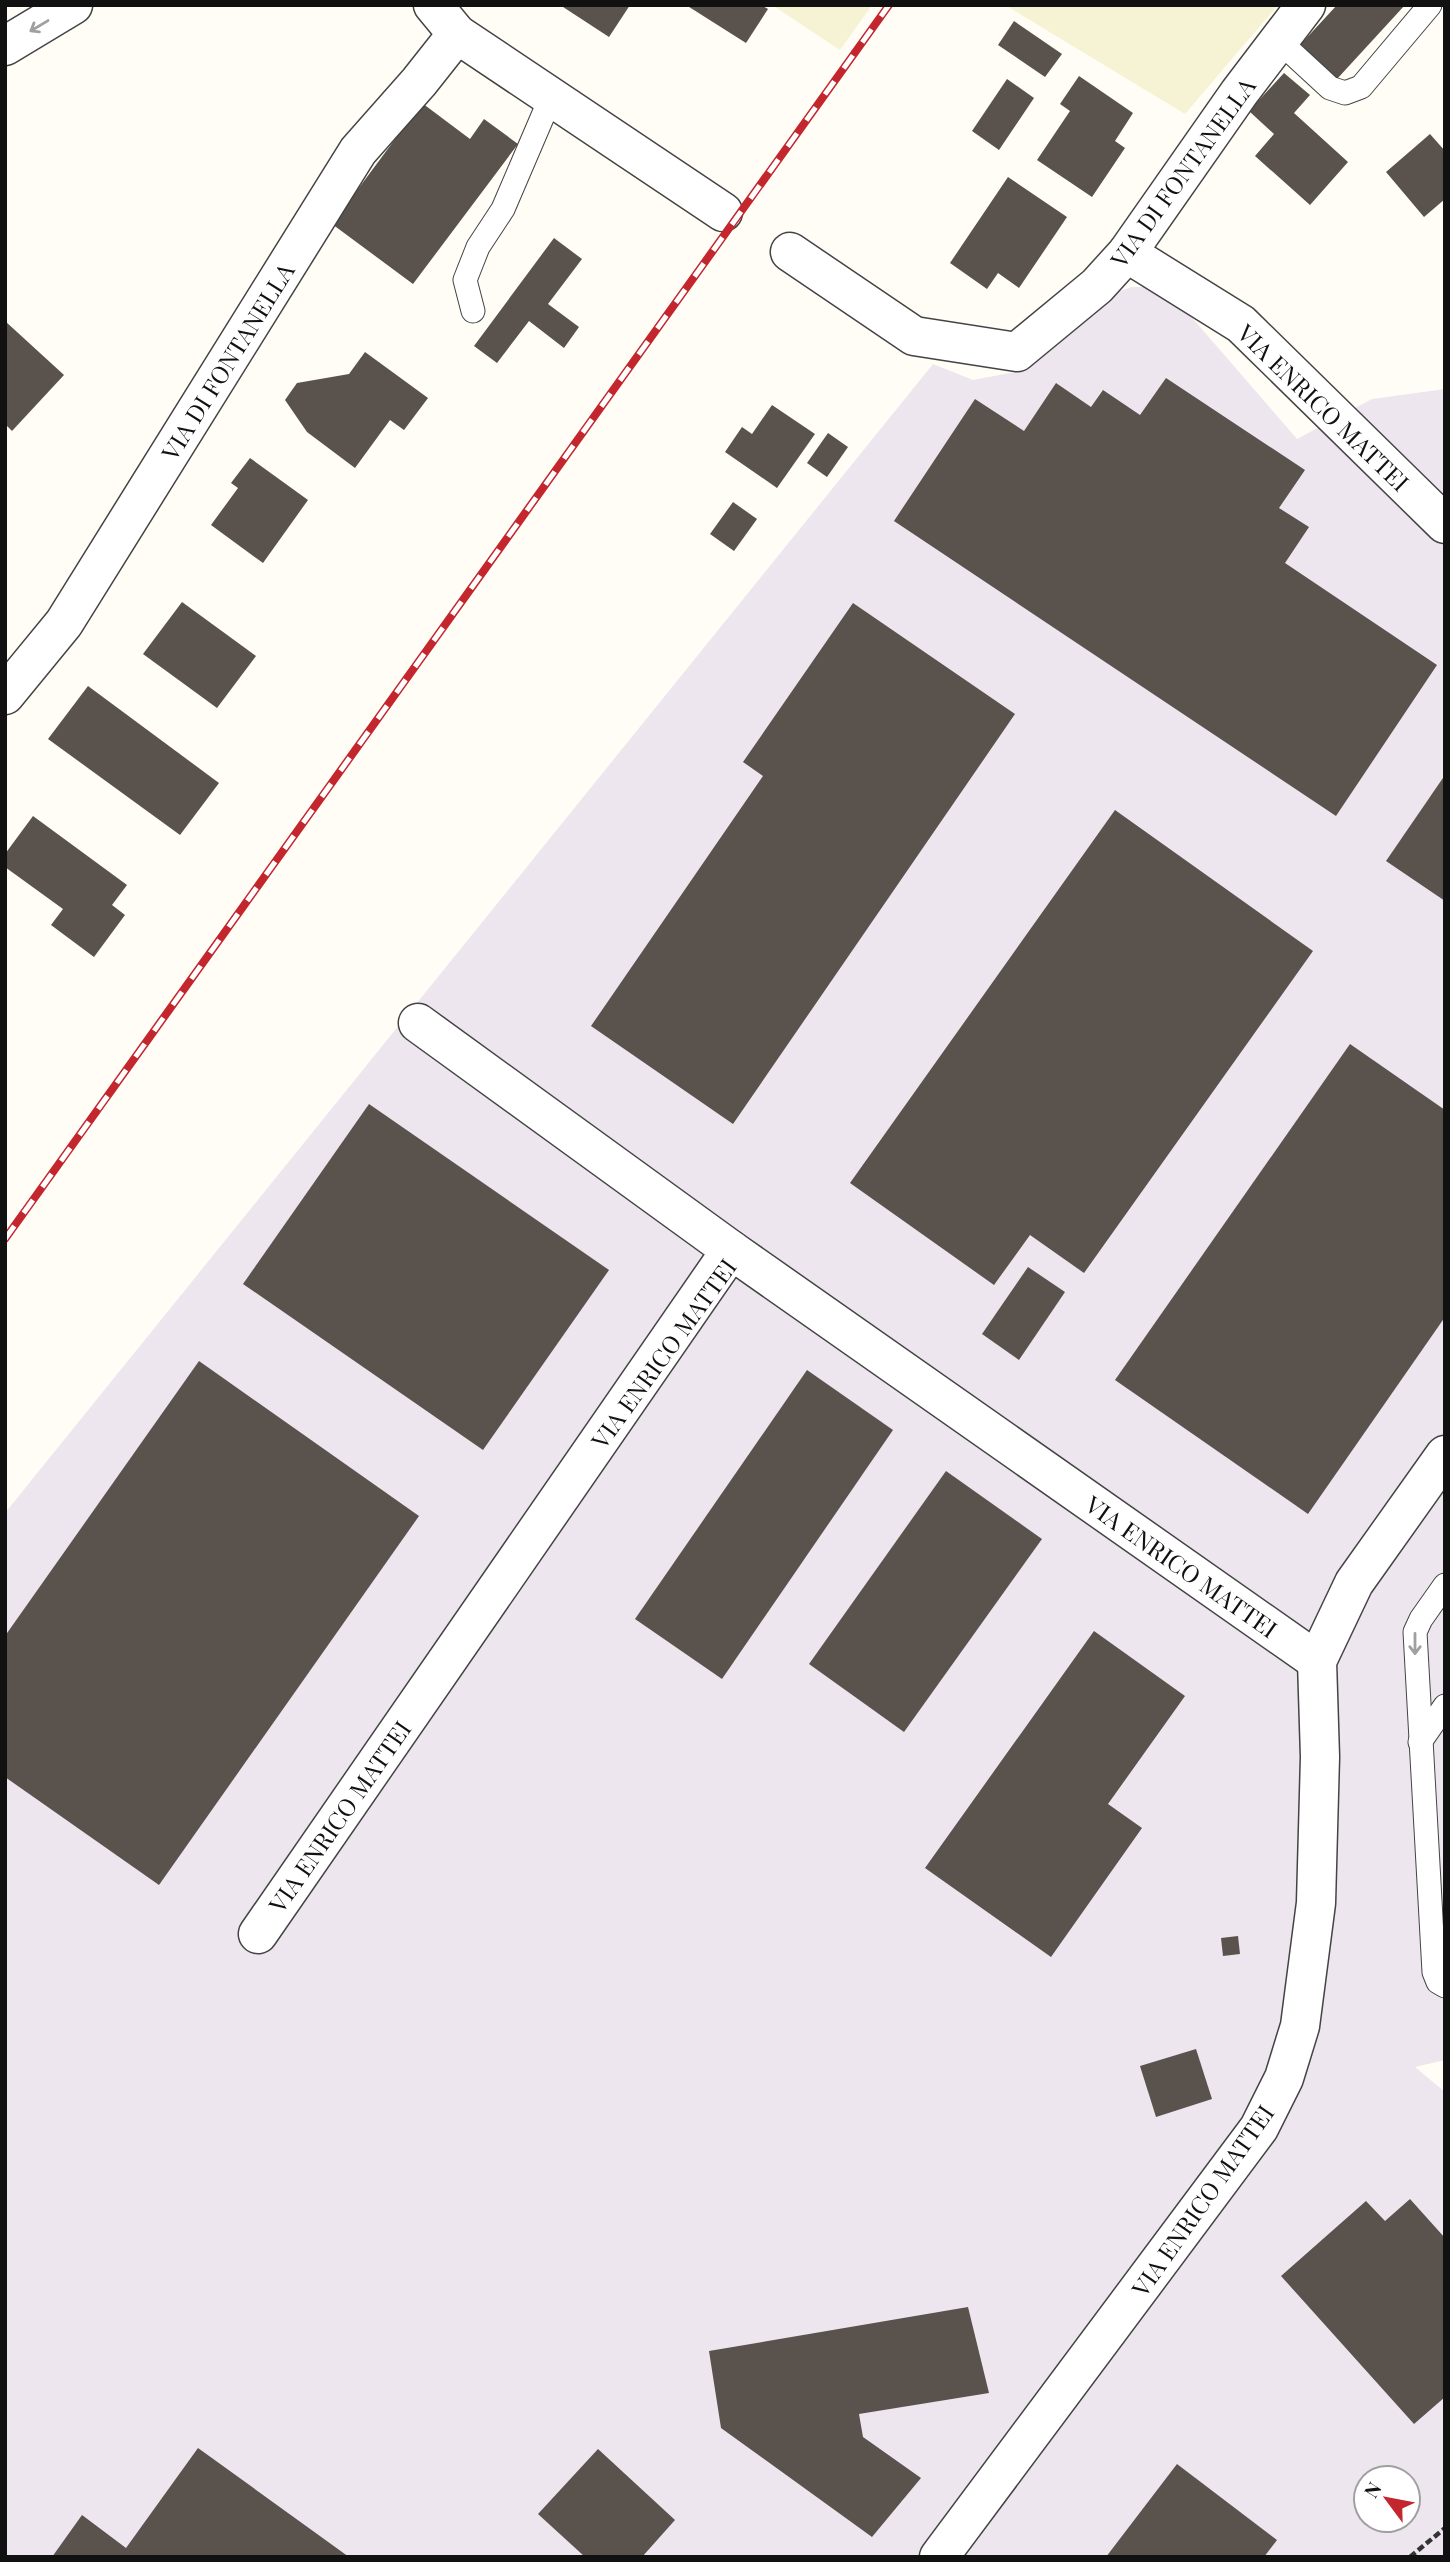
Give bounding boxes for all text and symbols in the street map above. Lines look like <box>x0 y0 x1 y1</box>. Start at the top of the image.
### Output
one-way arrow <box>29 19 49 33</box>
street label: VIA DI FONTANELLA <box>1102 70 1262 274</box>
street label: VIA DI FONTANELLA <box>153 256 301 467</box>
street label: VIA ENRICO MATTEI <box>1230 316 1417 497</box>
street label: VIA ENRICO MATTEI <box>583 1252 743 1455</box>
street label: VIA ENRICO MATTEI <box>1079 1487 1284 1644</box>
one-way arrow <box>1408 1633 1422 1656</box>
street label: VIA ENRICO MATTEI <box>260 1714 417 1919</box>
street label: VIA ENRICO MATTEI <box>1123 2098 1280 2303</box>
north arrow <box>1352 2464 1422 2534</box>
text: N <box>1357 2477 1387 2502</box>

